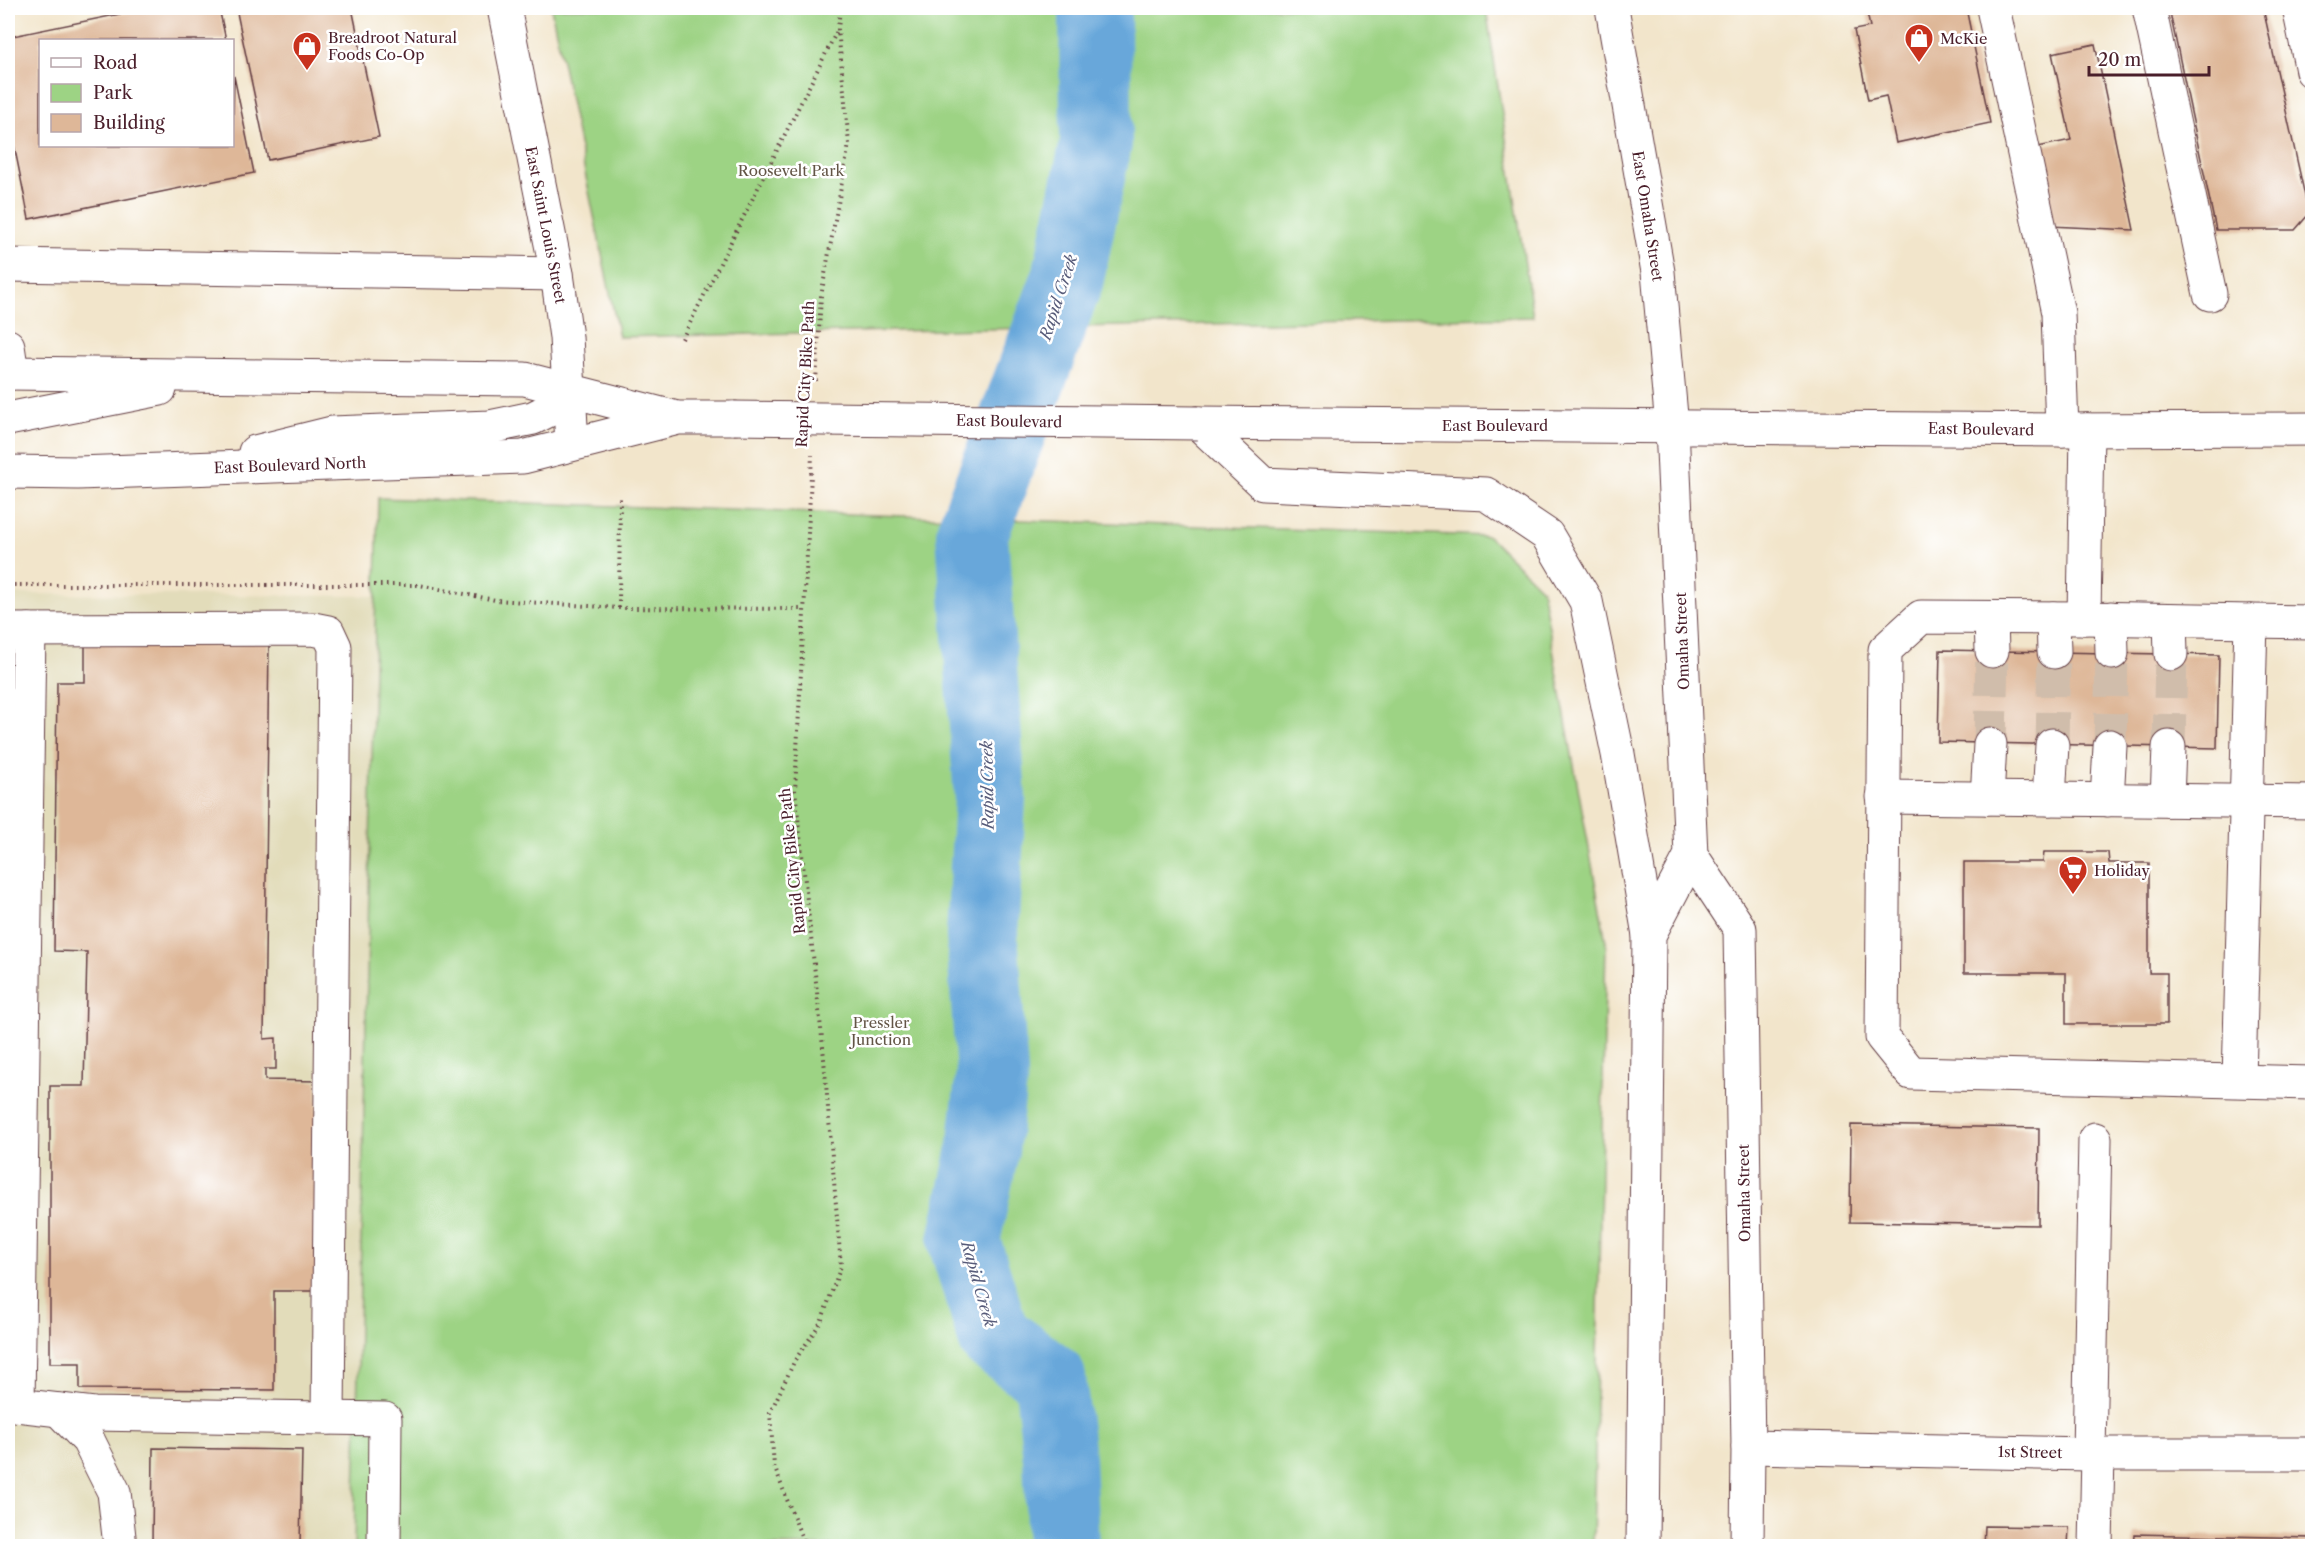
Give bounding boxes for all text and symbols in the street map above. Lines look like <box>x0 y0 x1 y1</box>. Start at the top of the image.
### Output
shop icon: McKie <box>1903 22 1935 64</box>
place label: Breadroot Natural Foods Co-Op <box>328 28 457 64</box>
place label: McKie <box>1940 29 1987 48</box>
shop icon: Breadroot Natural Foods Co-Op <box>291 30 323 72</box>
legend <box>39 39 234 147</box>
scale bar <box>2089 39 2209 77</box>
text: 20 m <box>2098 49 2142 71</box>
text: Road <box>93 52 138 74</box>
text: Park <box>93 82 134 104</box>
text: Building <box>93 112 165 134</box>
street label: East Saint Louis Street <box>521 145 571 306</box>
street label: East Omaha Street <box>1628 149 1668 283</box>
park label: Roosevelt Park <box>738 161 845 180</box>
water label: Rapid Creek <box>1034 251 1081 344</box>
street label: Rapid City Bike Path <box>792 300 818 448</box>
street label: East Boulevard <box>956 411 1062 431</box>
street label: East Boulevard <box>1442 416 1548 435</box>
street label: East Boulevard <box>1928 419 2034 439</box>
street label: East Boulevard North <box>213 453 367 477</box>
street label: Omaha Street <box>1671 591 1693 690</box>
water label: Rapid Creek <box>976 740 998 831</box>
street label: Rapid City Bike Path <box>775 786 809 935</box>
supermarket icon: Holiday <box>2057 854 2089 896</box>
place label: Holiday <box>2094 861 2150 880</box>
park label: Pressler Junction <box>849 1013 912 1049</box>
street label: Omaha Street <box>1734 1143 1754 1242</box>
water label: Rapid Creek <box>957 1237 1001 1330</box>
street label: 1st Street <box>1998 1442 2063 1462</box>

